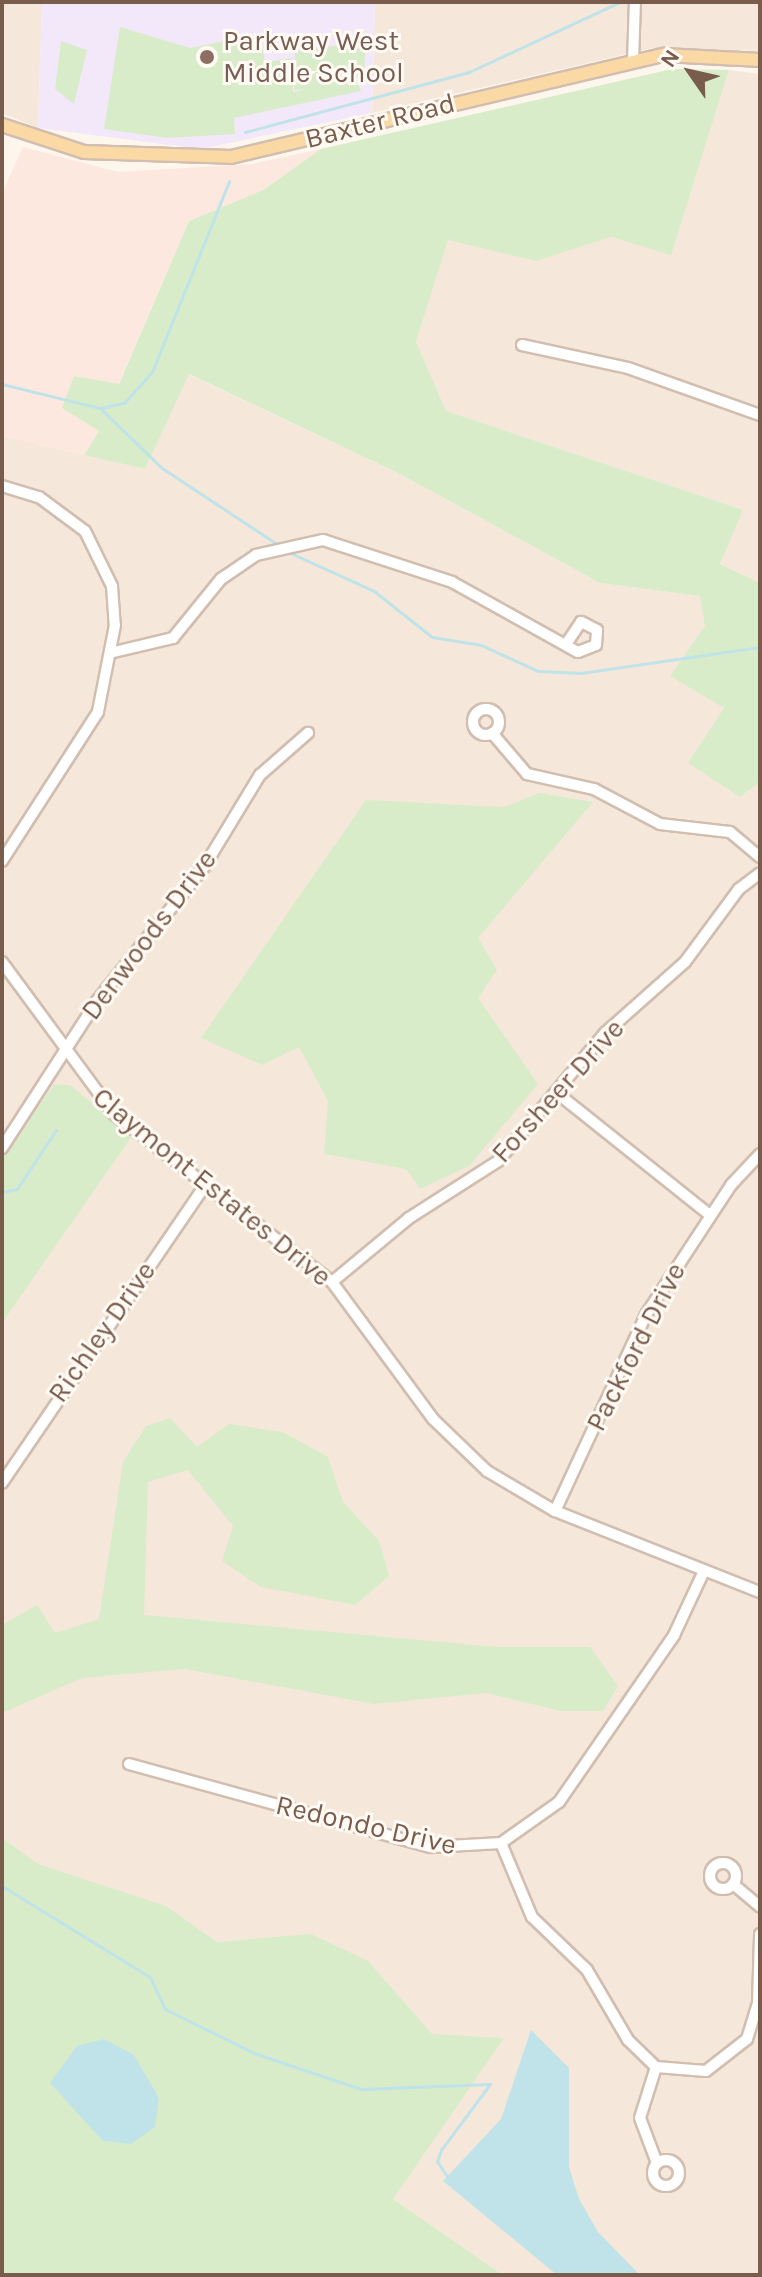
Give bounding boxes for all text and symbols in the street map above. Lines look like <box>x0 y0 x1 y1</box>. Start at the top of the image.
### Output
place label: Parkway West Middle School <box>223 24 404 90</box>
north arrow <box>650 32 730 112</box>
text: N <box>655 45 685 72</box>
marker: Parkway West Middle School <box>198 48 216 66</box>
street label: Baxter Road <box>302 86 458 156</box>
street label: Denwoods Drive <box>74 843 224 1027</box>
street label: Forsheer Drive <box>485 1012 631 1170</box>
street label: Claymont Estates Drive <box>86 1080 338 1294</box>
street label: Richley Drive <box>41 1255 163 1409</box>
street label: Packford Drive <box>579 1257 693 1437</box>
street label: Redondo Drive <box>272 1788 460 1862</box>

